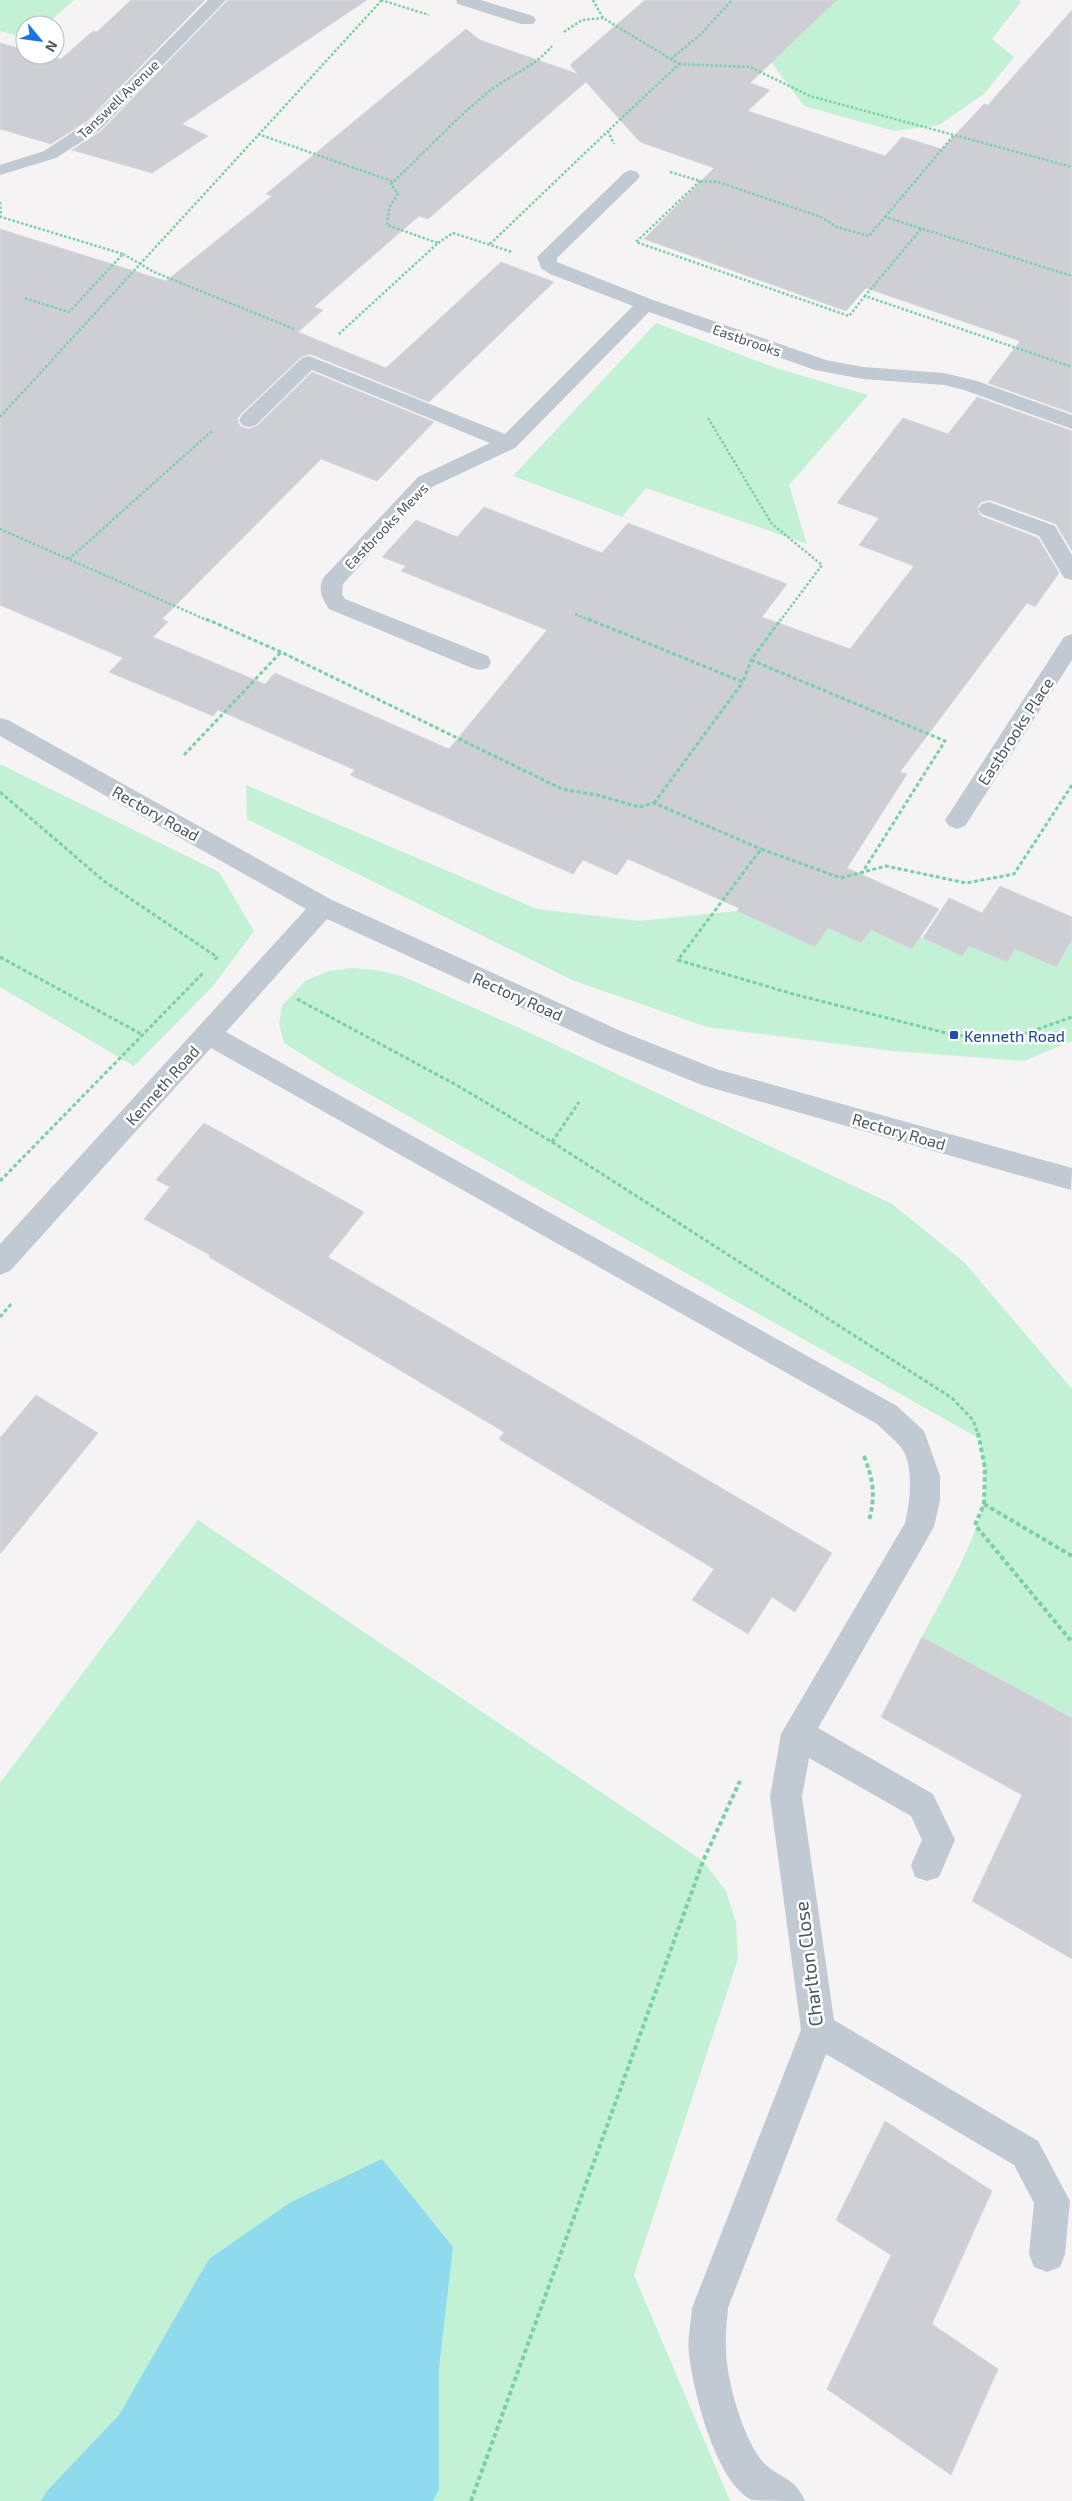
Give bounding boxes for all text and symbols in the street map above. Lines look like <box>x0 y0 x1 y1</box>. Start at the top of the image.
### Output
north arrow <box>15 15 65 65</box>
text: N <box>42 38 62 55</box>
street label: Tanswell Avenue <box>74 56 162 142</box>
street label: Eastbrooks <box>710 320 784 360</box>
street label: Eastbrooks Mews <box>341 479 431 573</box>
street label: Eastbrooks Place <box>973 674 1057 788</box>
street label: Rectory Road <box>109 781 203 845</box>
street label: Rectory Road <box>470 968 566 1024</box>
place label: Kenneth Road <box>964 1026 1065 1045</box>
marker: Kenneth Road <box>948 1029 960 1041</box>
street label: Kenneth Road <box>121 1041 203 1129</box>
street label: Rectory Road <box>850 1109 948 1153</box>
street label: Charlton Close <box>789 1900 827 2028</box>

